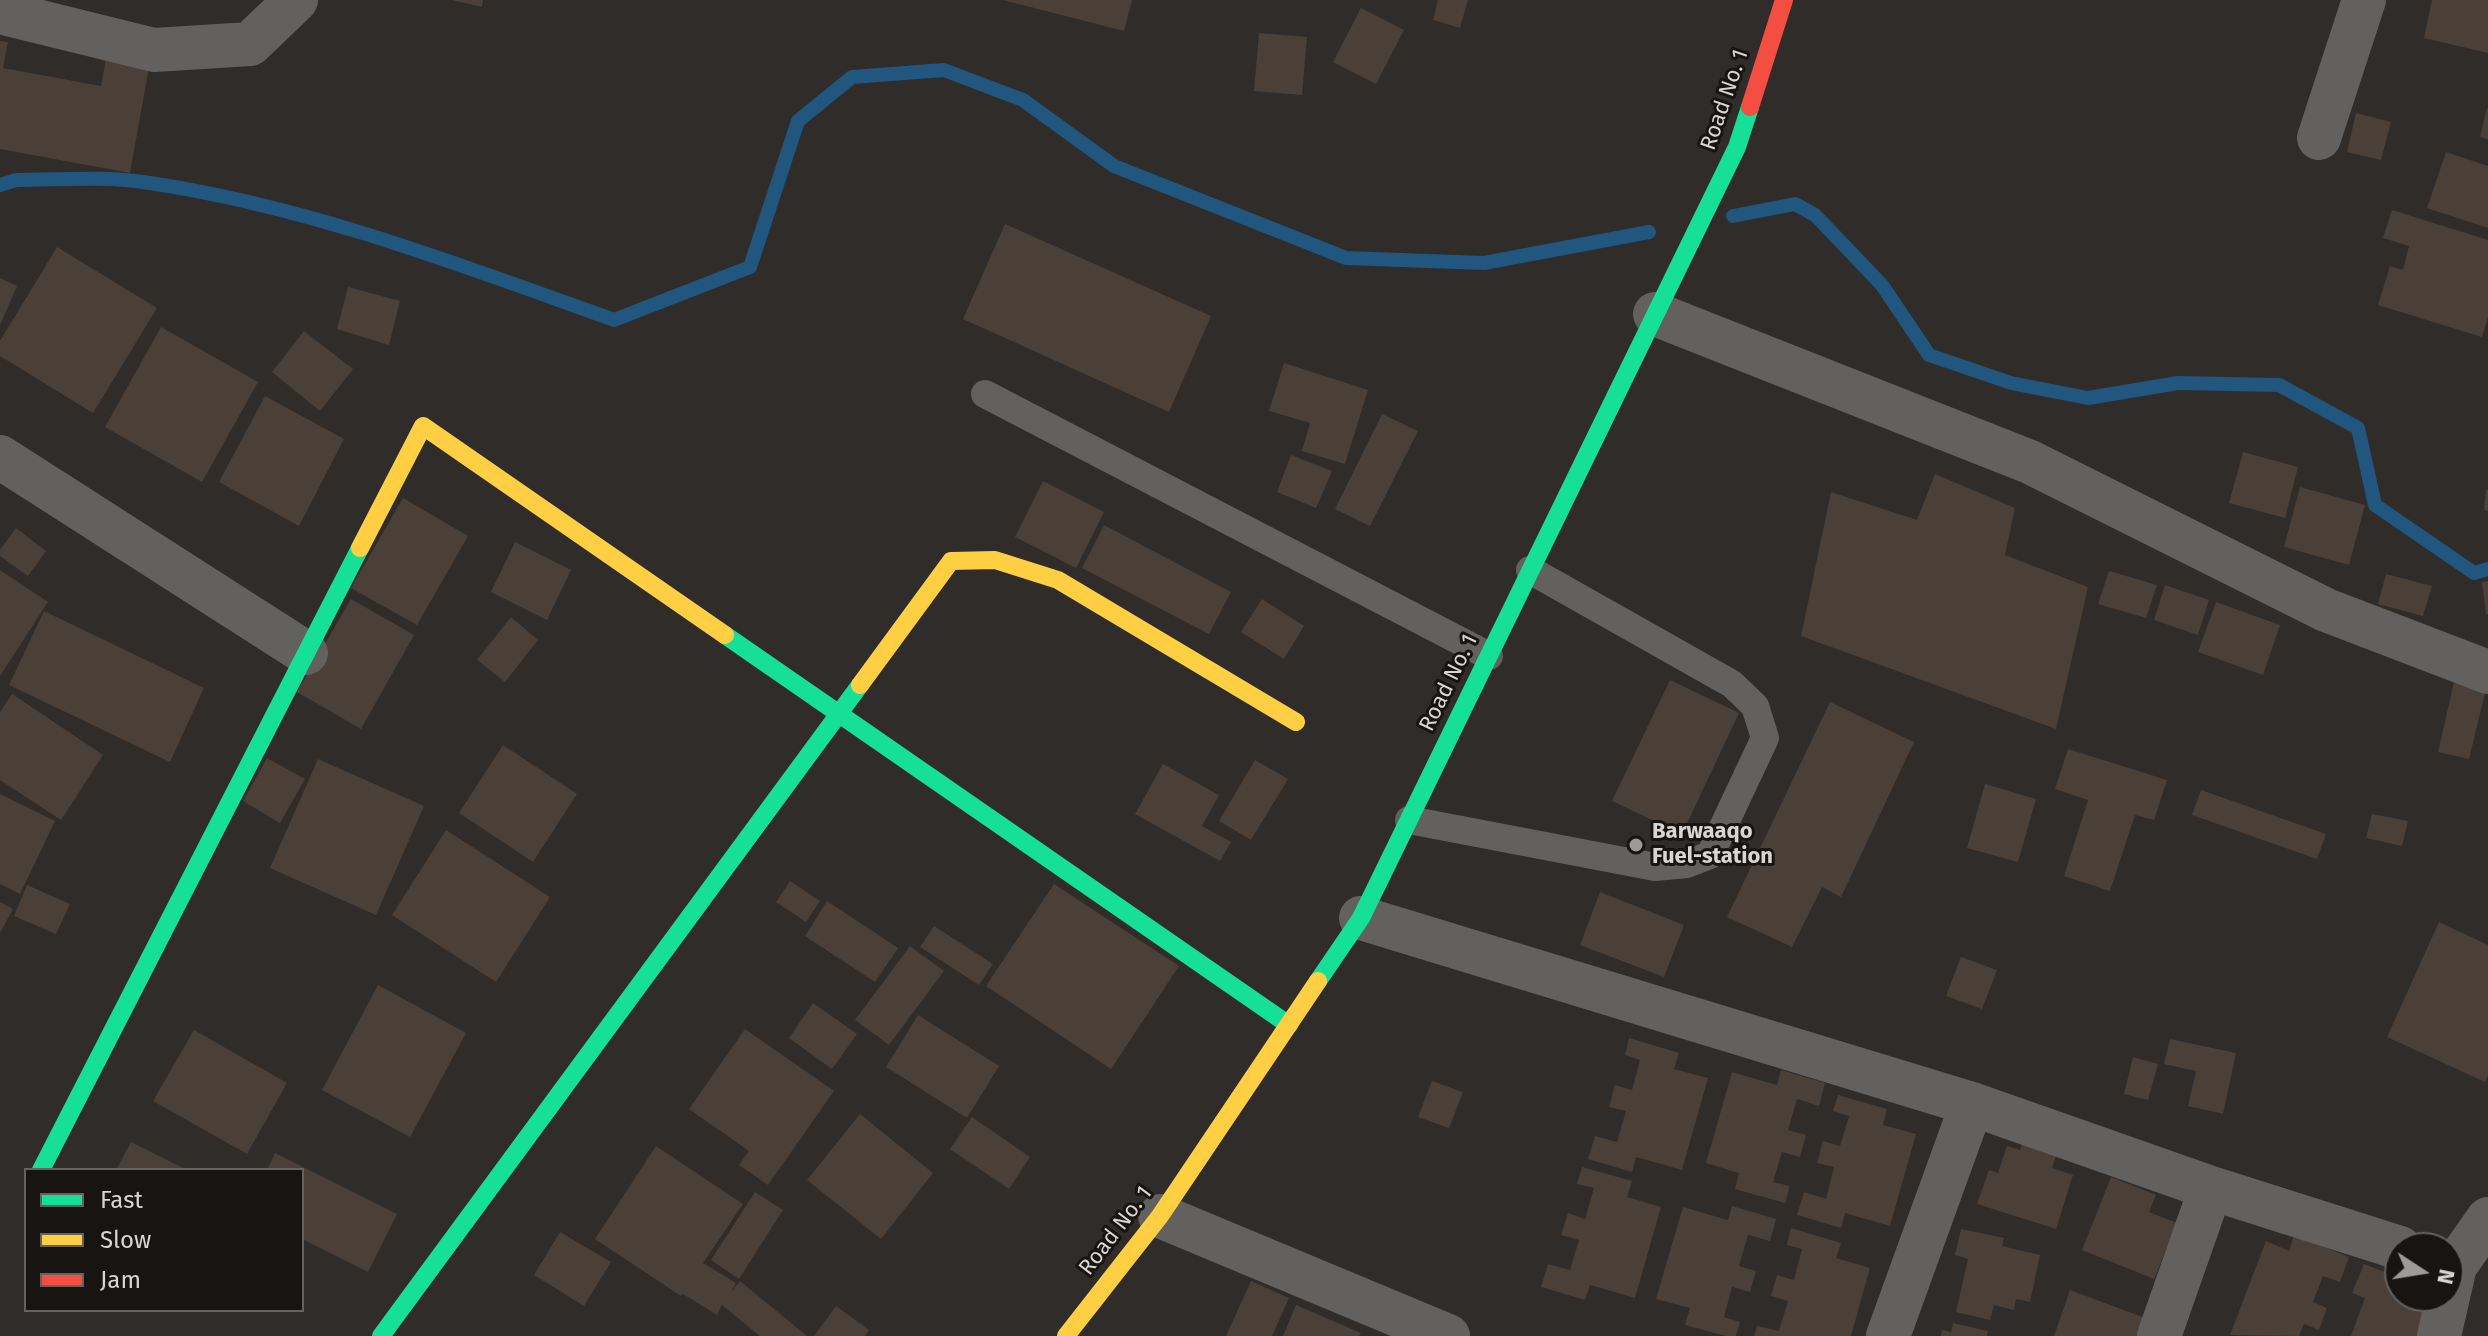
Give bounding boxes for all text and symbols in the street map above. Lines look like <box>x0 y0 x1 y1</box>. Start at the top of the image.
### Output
street label: Road No. 1 <box>1695 46 1755 154</box>
street label: Road No. 1 <box>1414 630 1484 736</box>
place label: Barwaaqo Fuel-station <box>1652 819 1773 870</box>
marker: Barwaaqo Fuel-station <box>1627 836 1645 854</box>
legend <box>24 1168 304 1312</box>
street label: Road No. 1 <box>1074 1181 1158 1281</box>
text: Fast <box>100 1186 143 1214</box>
text: Slow <box>100 1226 151 1254</box>
north arrow <box>2384 1232 2464 1312</box>
text: Jam <box>100 1266 141 1294</box>
text: N <box>2431 1267 2461 1287</box>

